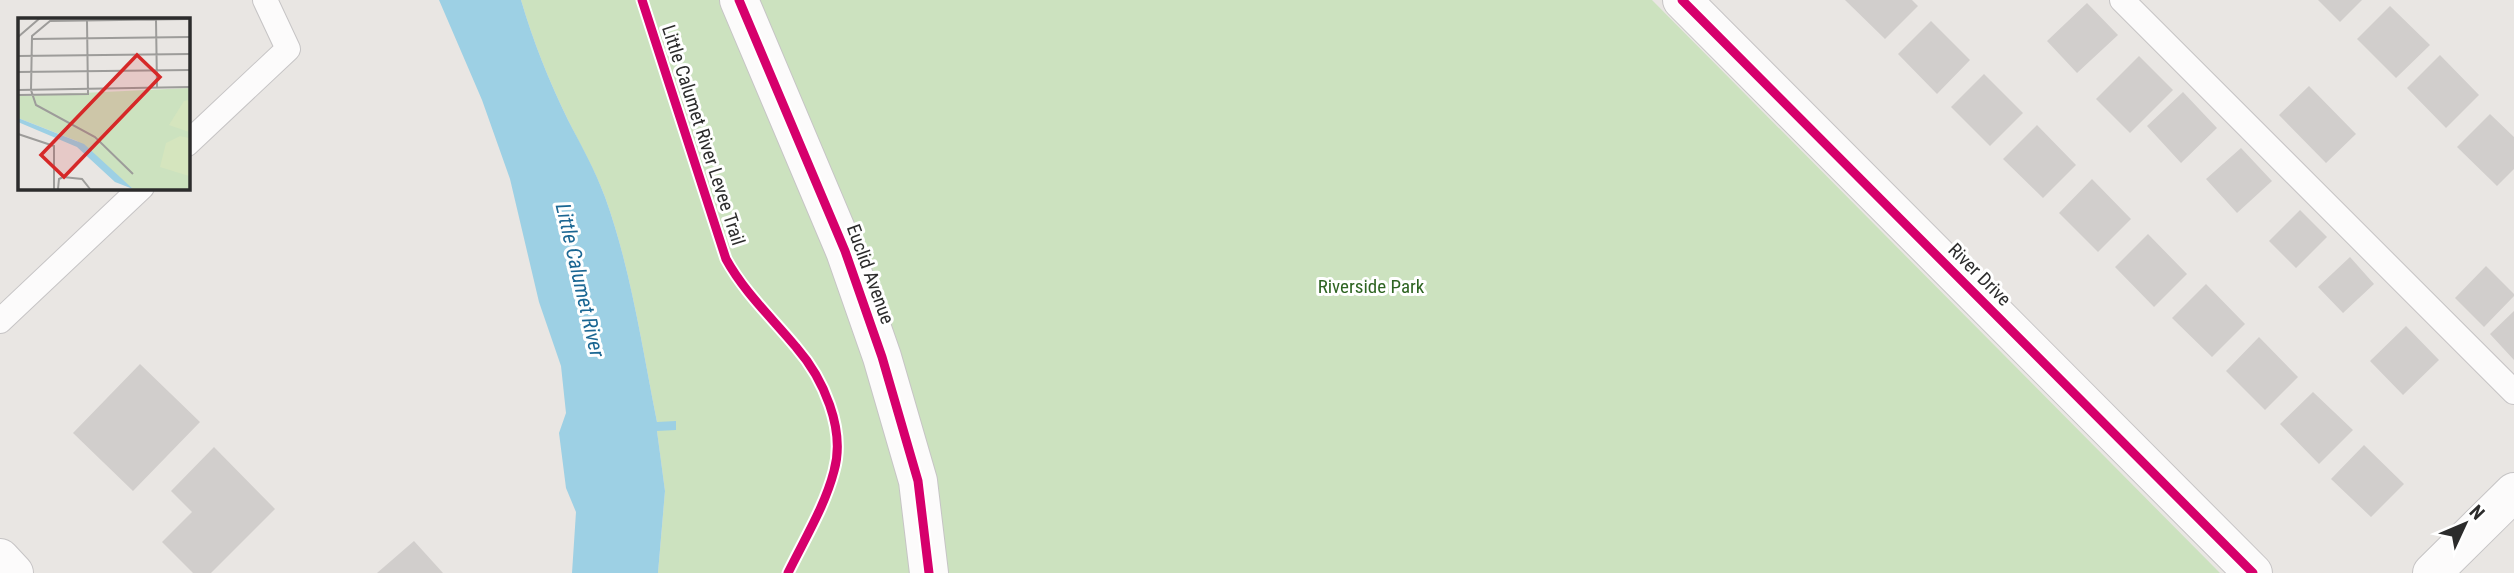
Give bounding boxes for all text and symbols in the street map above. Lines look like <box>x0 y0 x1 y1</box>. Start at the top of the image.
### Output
inset map <box>18 18 189 189</box>
street label: Little Calumet River Levee Trail <box>657 22 750 248</box>
water label: Little Calumet River <box>551 201 610 360</box>
street label: Euclid Avenue <box>842 221 899 327</box>
street label: River Drive <box>1943 238 2016 311</box>
park label: Riverside Park <box>1318 275 1425 298</box>
north arrow <box>2430 489 2500 559</box>
text: N <box>2465 500 2489 525</box>

